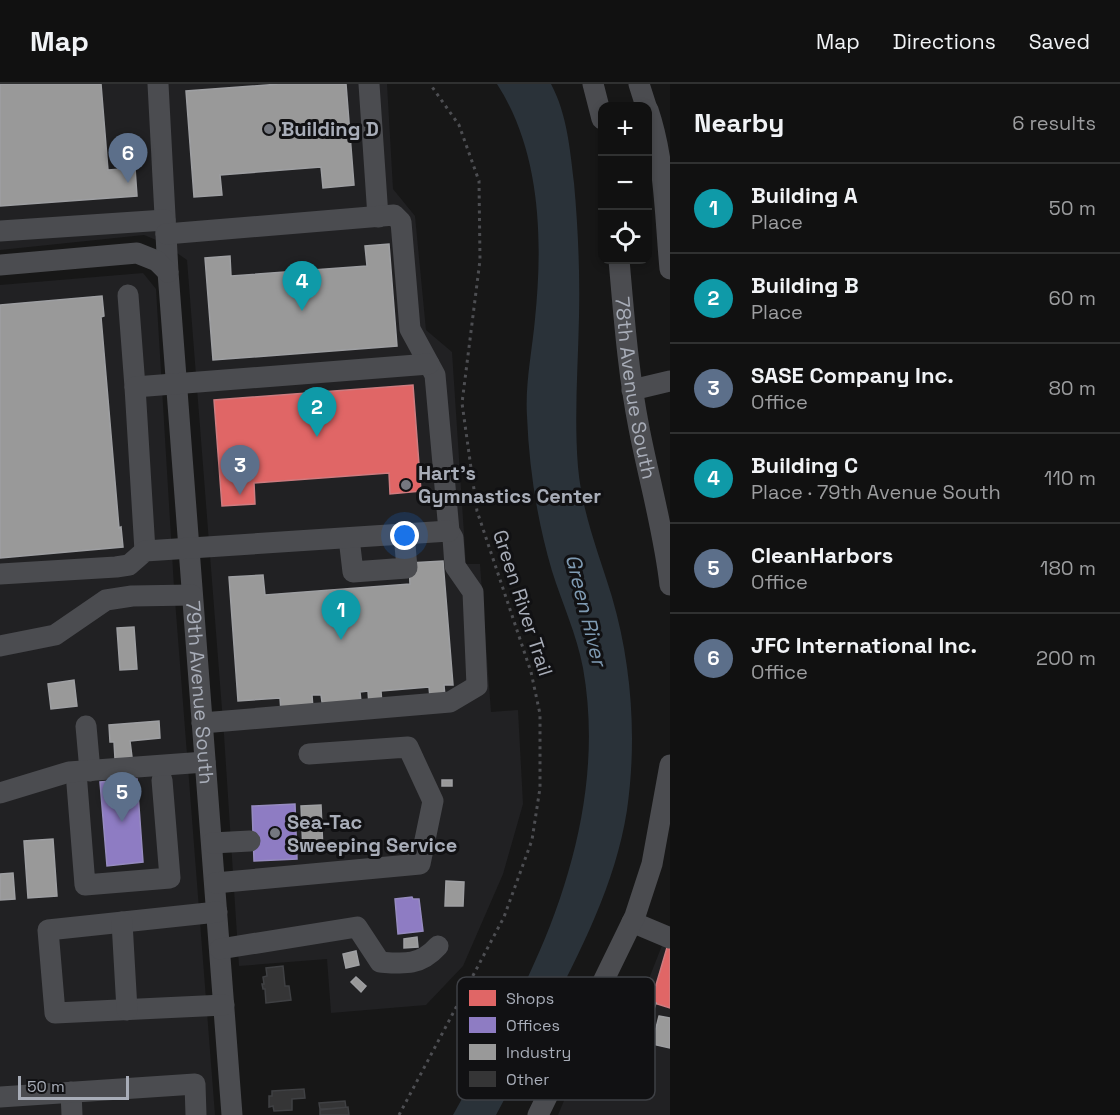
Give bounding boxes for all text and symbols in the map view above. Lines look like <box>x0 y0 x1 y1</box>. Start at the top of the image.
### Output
text: Map <box>30 23 89 59</box>
text: Map <box>816 28 860 55</box>
text: Directions <box>893 28 996 55</box>
text: Saved <box>1029 28 1090 55</box>
map controls <box>598 102 652 264</box>
button: + <box>598 102 652 156</box>
text: Nearby <box>694 106 784 140</box>
text: 6 results <box>1012 110 1096 136</box>
place label: Building D <box>281 116 379 142</box>
marker: Building D <box>262 122 276 136</box>
pin: 6 <box>108 134 148 183</box>
button: − <box>598 156 652 210</box>
text: Building A <box>751 181 858 209</box>
text: 1 <box>709 195 718 221</box>
text: 50 m <box>1049 195 1096 221</box>
text: Place <box>751 209 803 235</box>
button: locate <box>598 210 652 264</box>
pin: 4 <box>282 262 322 311</box>
text: Building B <box>751 271 859 299</box>
text: 2 <box>708 285 719 311</box>
text: 60 m <box>1049 285 1096 311</box>
street label: 78th Avenue South <box>609 296 663 482</box>
text: Place <box>751 299 803 325</box>
text: SASE Company Inc. <box>751 361 954 389</box>
text: 3 <box>707 375 720 401</box>
text: 80 m <box>1048 375 1096 401</box>
pin: 2 <box>298 388 336 437</box>
text: Office <box>751 389 808 415</box>
pin: 3 <box>220 446 260 495</box>
text: Building C <box>751 451 858 479</box>
place label: Hart's Gymnastics Center <box>418 460 601 509</box>
text: 4 <box>707 465 720 491</box>
text: 110 m <box>1044 465 1096 491</box>
marker: Hart's Gymnastics Center <box>399 478 413 492</box>
text: Place · 79th Avenue South <box>751 479 1001 505</box>
your location <box>390 521 419 550</box>
street label: Green River Trail <box>487 527 559 679</box>
text: CleanHarbors <box>751 541 893 569</box>
water label: Green River <box>560 551 614 671</box>
text: 5 <box>708 555 720 581</box>
text: 180 m <box>1040 555 1096 581</box>
text: Office <box>751 569 808 595</box>
pin: 1 <box>322 590 360 640</box>
street label: 79th Avenue South <box>180 600 220 785</box>
text: JFC International Inc. <box>751 631 977 659</box>
text: 6 <box>707 645 720 671</box>
text: 200 m <box>1036 645 1096 671</box>
text: Office <box>751 659 808 685</box>
pin: 5 <box>102 772 142 822</box>
place label: Sea-Tac Sweeping Service <box>287 809 457 858</box>
marker: Sea-Tac Sweeping Service <box>268 826 282 840</box>
legend <box>457 977 655 1100</box>
text: Shops <box>506 988 554 1009</box>
text: Offices <box>506 1015 560 1036</box>
text: Industry <box>506 1042 571 1063</box>
text: Other <box>506 1069 549 1090</box>
scale bar <box>18 1073 129 1100</box>
text: 50 m <box>27 1076 65 1097</box>

